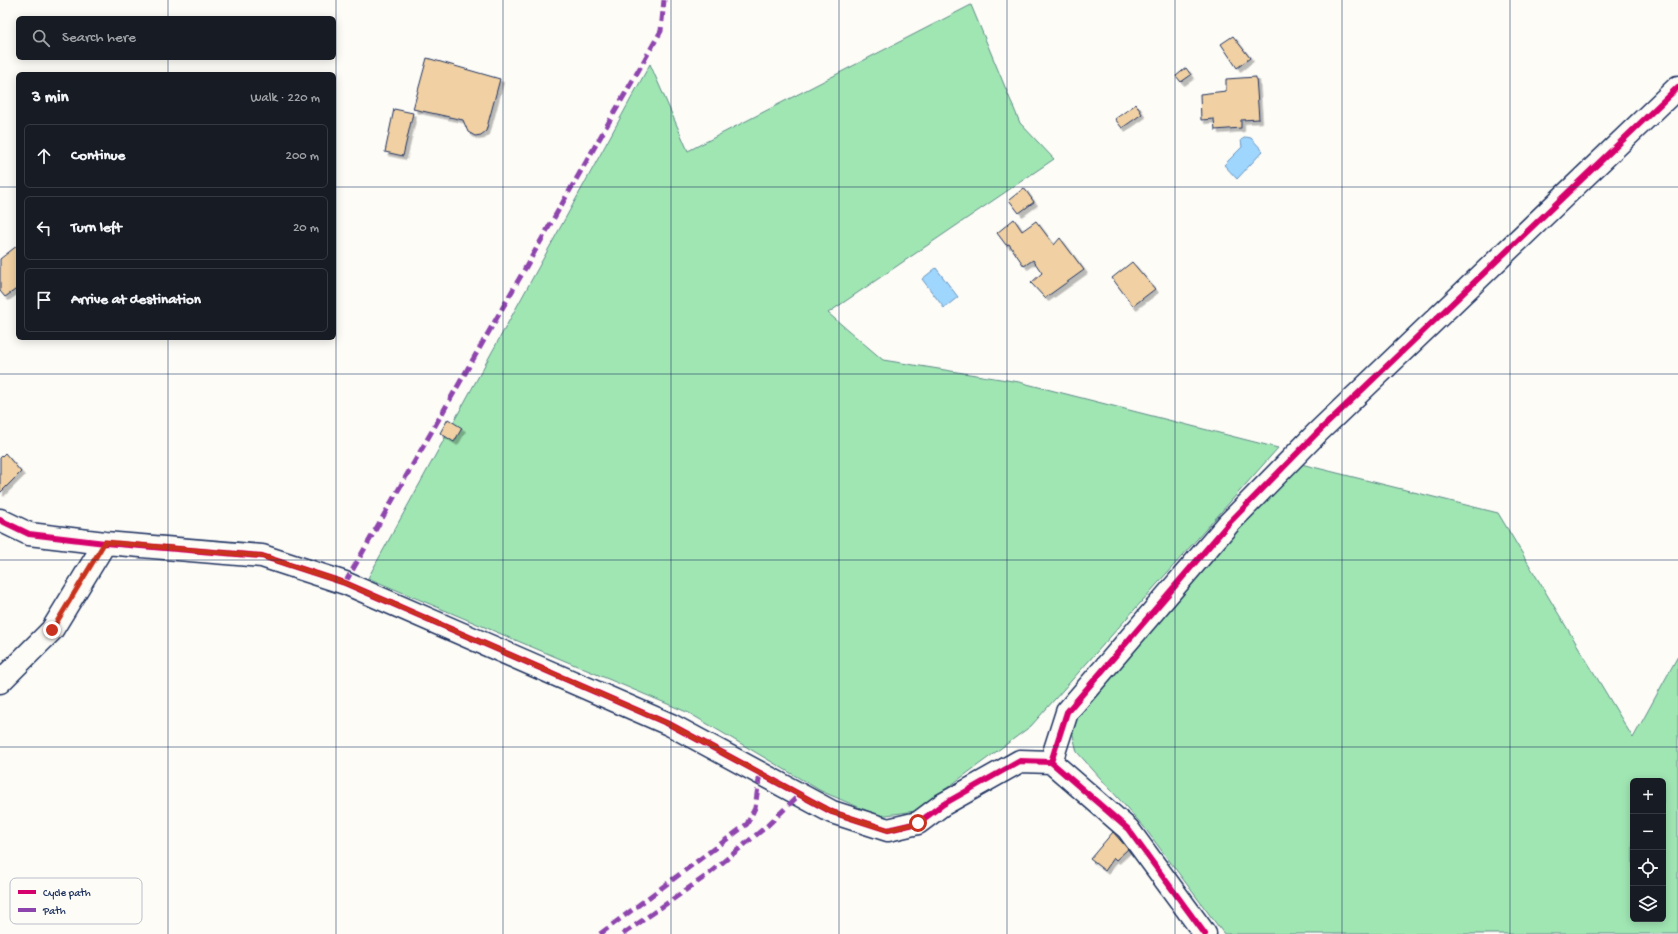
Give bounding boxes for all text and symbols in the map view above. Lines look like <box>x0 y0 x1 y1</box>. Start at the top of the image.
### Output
search box <box>16 16 336 60</box>
icon: search <box>30 27 52 49</box>
text: Search here <box>62 29 136 47</box>
text: 3 min <box>32 88 69 108</box>
text: Walk · 220 m <box>250 91 320 106</box>
icon: ahead <box>33 145 55 167</box>
text: Continue <box>71 147 125 165</box>
text: 200 m <box>286 149 319 164</box>
icon: left <box>33 217 55 239</box>
text: Turn left <box>71 219 122 237</box>
text: 20 m <box>293 221 319 236</box>
icon: arrive <box>33 289 55 311</box>
text: Arrive at destination <box>71 291 201 309</box>
route end <box>43 621 61 639</box>
map controls <box>1630 778 1666 922</box>
button: + <box>1630 778 1666 814</box>
route start <box>909 814 927 832</box>
button: − <box>1630 814 1666 850</box>
button: locate <box>1630 850 1666 886</box>
legend <box>10 878 142 924</box>
button: layers <box>1630 886 1666 922</box>
text: Cycle path <box>43 888 91 900</box>
text: Path <box>42 906 66 918</box>

